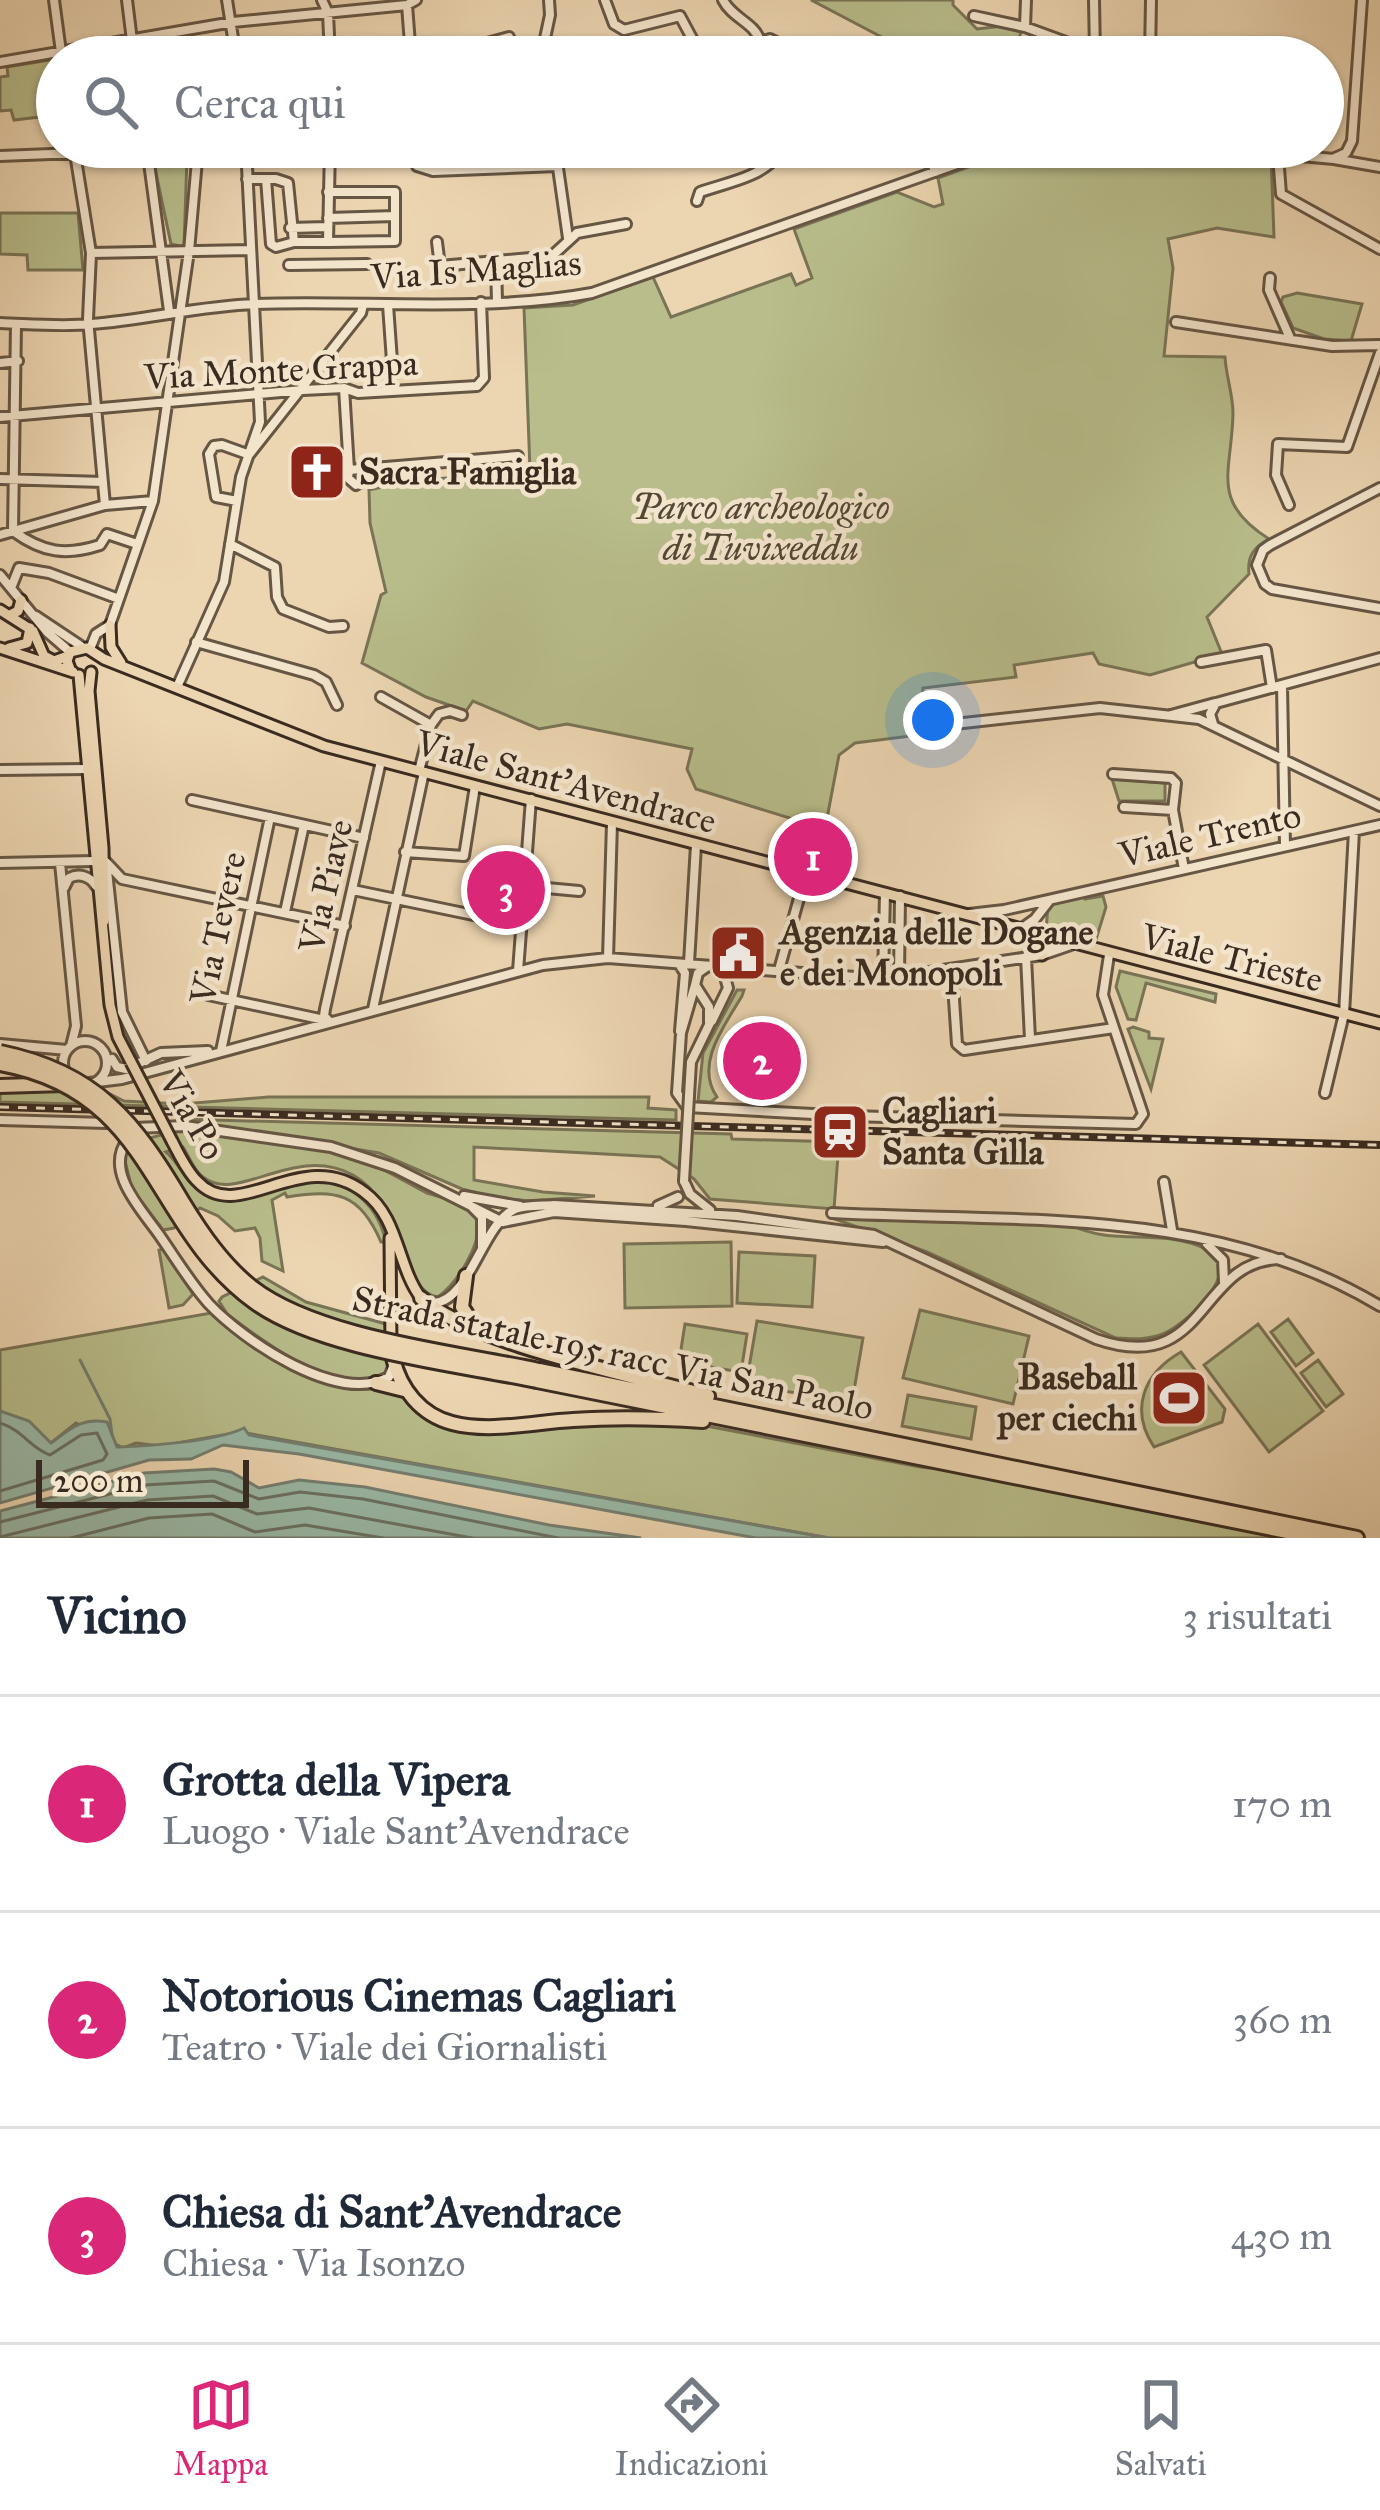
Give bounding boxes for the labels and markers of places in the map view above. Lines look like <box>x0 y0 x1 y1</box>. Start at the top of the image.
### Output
church icon: Sacra Famiglia <box>286 441 348 503</box>
place label: Sacra Famiglia <box>359 450 577 494</box>
pin: 1 <box>774 812 852 902</box>
pin: 3 <box>467 845 545 935</box>
place label: Agenzia delle Dogane e dei Monopoli <box>778 910 1093 995</box>
public building icon: Agenzia delle Dogane e dei Monopoli <box>707 922 769 984</box>
pin: 2 <box>723 1016 801 1106</box>
place label: Cagliari Santa Gilla <box>882 1089 1045 1174</box>
station icon: Cagliari Santa Gilla <box>809 1101 871 1163</box>
place label: Baseball per ciechi <box>996 1355 1138 1440</box>
sports icon: Baseball per ciechi <box>1148 1367 1210 1429</box>

